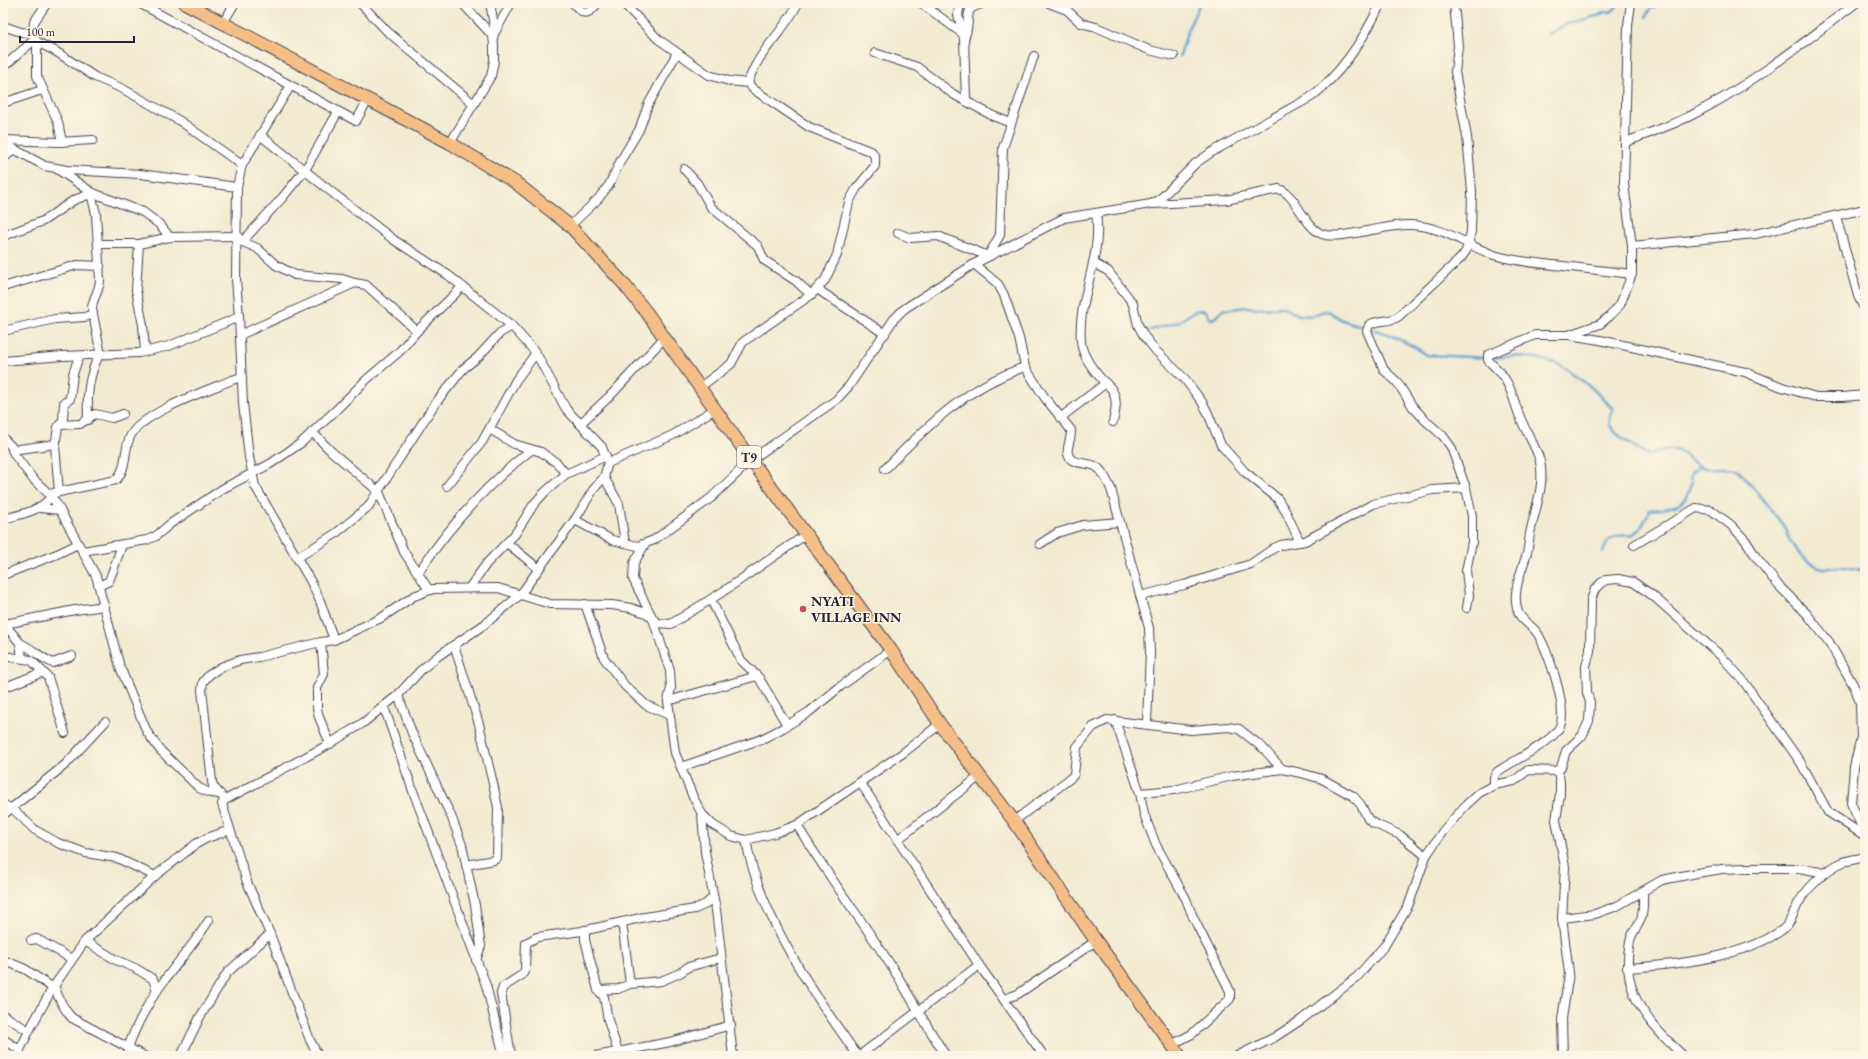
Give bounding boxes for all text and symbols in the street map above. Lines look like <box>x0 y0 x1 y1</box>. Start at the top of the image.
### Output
scale bar <box>20 18 134 44</box>
text: 100 m <box>26 24 56 40</box>
road number: T9 <box>737 446 761 468</box>
place label: NYATI VILLAGE INN <box>811 592 902 626</box>
marker: NYATI VILLAGE INN <box>798 604 808 614</box>

